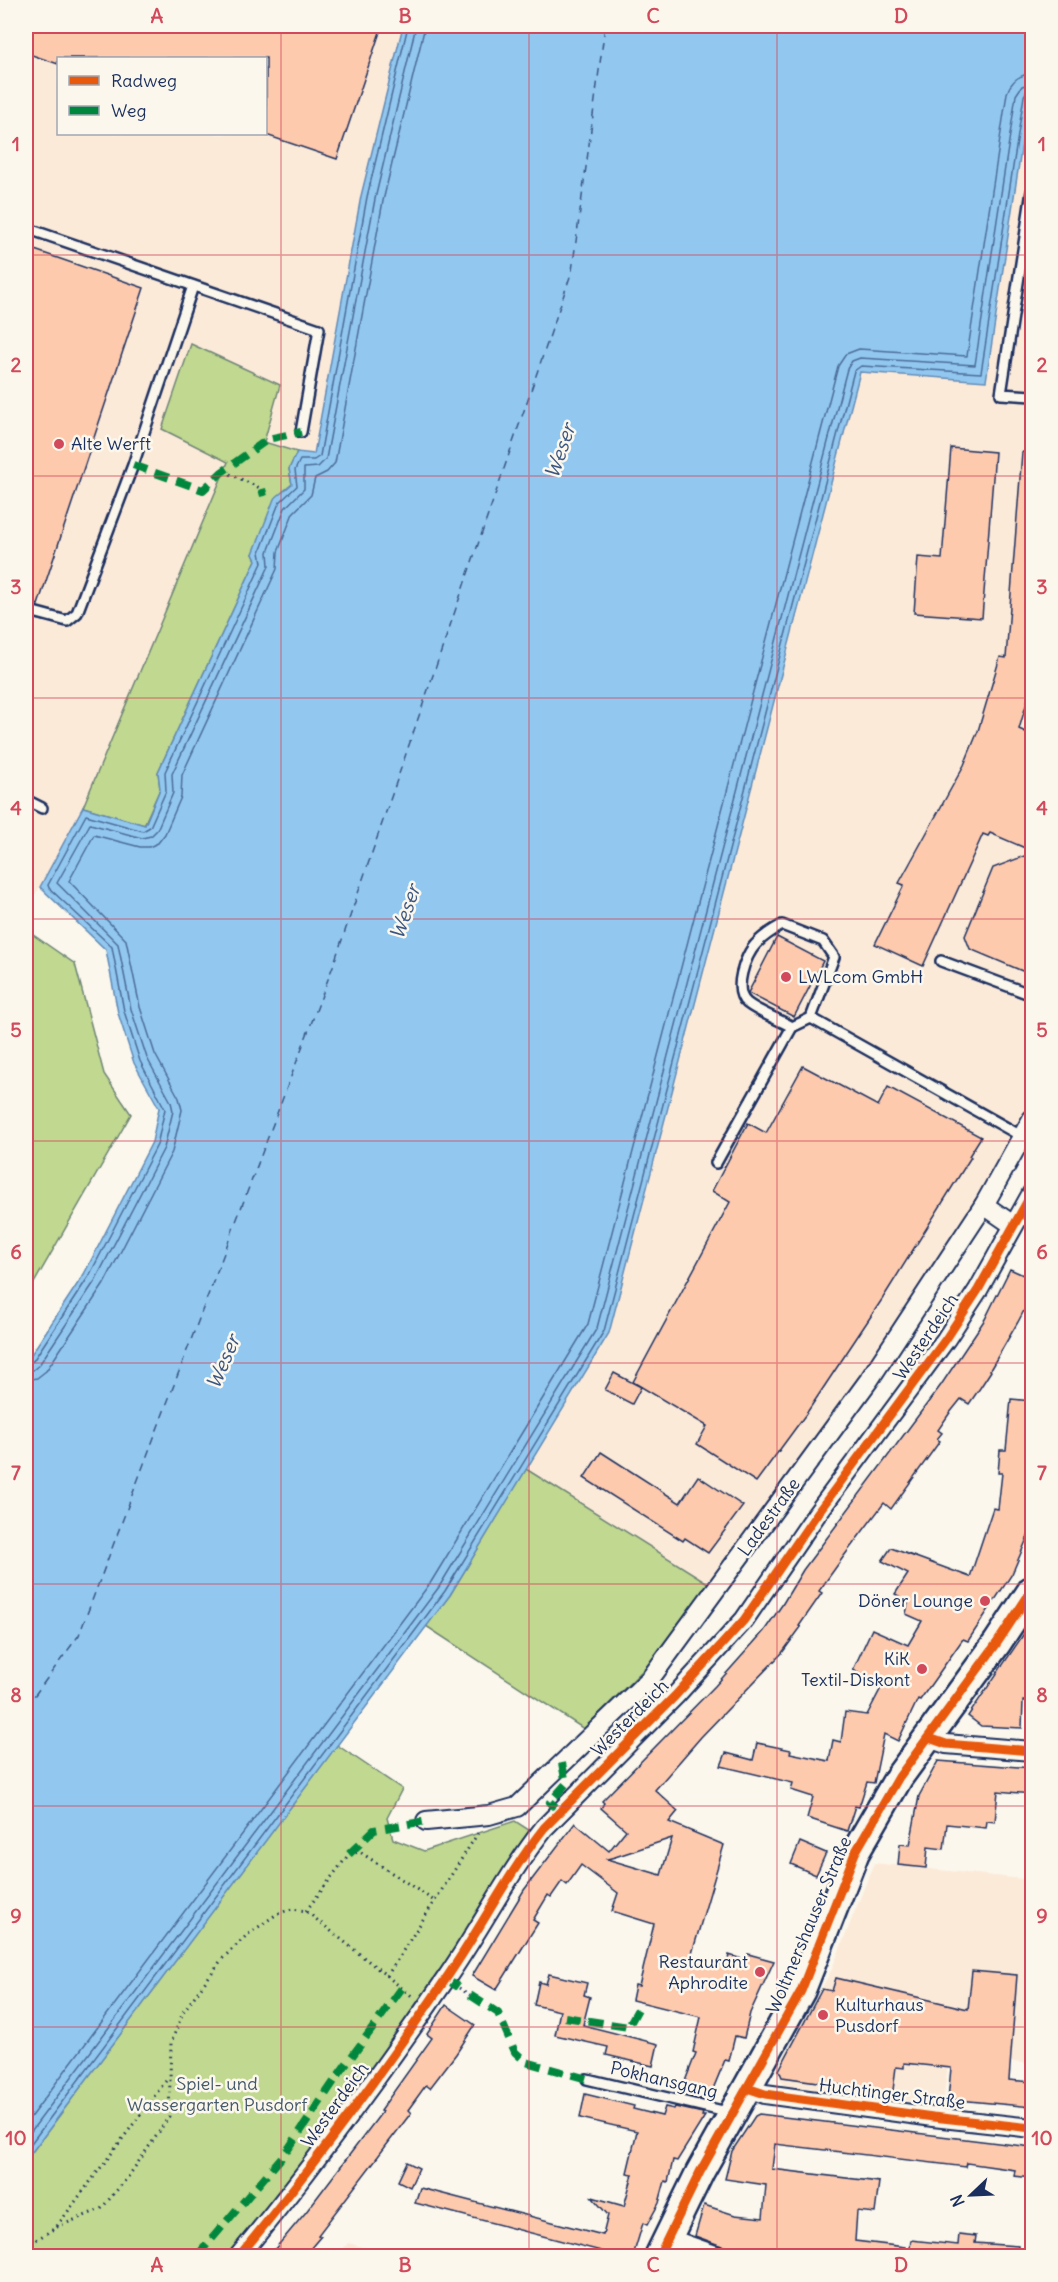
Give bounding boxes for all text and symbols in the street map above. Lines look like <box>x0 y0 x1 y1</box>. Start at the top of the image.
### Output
text: A <box>151 3 164 28</box>
text: B <box>398 3 412 28</box>
text: C <box>646 3 660 28</box>
text: D <box>894 3 908 28</box>
legend <box>57 57 267 135</box>
text: Radweg <box>111 69 177 92</box>
text: Weg <box>111 99 146 122</box>
text: 1 <box>12 131 20 156</box>
text: 1 <box>1038 131 1046 156</box>
text: 2 <box>11 352 22 377</box>
text: 2 <box>1037 352 1048 377</box>
water label: Weser <box>539 417 581 482</box>
place label: Alte Werft <box>71 432 151 455</box>
marker: Alte Werft <box>52 437 66 451</box>
text: 3 <box>10 574 22 599</box>
text: 3 <box>1036 574 1048 599</box>
text: 4 <box>10 795 22 820</box>
text: 4 <box>1036 795 1048 820</box>
water label: Weser <box>384 878 426 943</box>
place label: LWLcom GmbH <box>798 965 923 988</box>
marker: LWLcom GmbH <box>779 970 793 984</box>
text: 5 <box>10 1017 22 1042</box>
text: 5 <box>1036 1017 1048 1042</box>
text: 6 <box>10 1239 22 1264</box>
text: 6 <box>1036 1239 1048 1264</box>
street label: Westerdeich <box>888 1289 963 1385</box>
water label: Weser <box>200 1328 246 1393</box>
text: 7 <box>11 1460 21 1485</box>
text: 7 <box>1037 1460 1047 1485</box>
street label: Ladestraße <box>732 1473 805 1560</box>
place label: Döner Lounge <box>858 1589 973 1612</box>
marker: Döner Lounge <box>978 1594 992 1608</box>
place label: KiK Textil-Diskont <box>801 1647 910 1691</box>
marker: KiK Textil-Diskont <box>915 1662 929 1676</box>
street label: Westerdeich <box>586 1674 673 1761</box>
text: 8 <box>10 1682 22 1707</box>
text: 8 <box>1036 1682 1048 1707</box>
street label: Woltmershauser Straße <box>761 1833 856 2017</box>
text: 9 <box>10 1903 22 1928</box>
text: 9 <box>1036 1903 1048 1928</box>
place label: Restaurant Aphrodite <box>659 1950 748 1994</box>
marker: Restaurant Aphrodite <box>753 1965 767 1979</box>
place label: Kulturhaus Pusdorf <box>835 1993 924 2037</box>
marker: Kulturhaus Pusdorf <box>816 2008 830 2022</box>
street label: Pokhansgang <box>608 2056 720 2103</box>
street label: Westerdeich <box>296 2057 373 2152</box>
park label: Spiel- und Wassergarten Pusdorf <box>127 2072 308 2116</box>
street label: Huchtinger Straße <box>818 2073 967 2114</box>
text: 10 <box>5 2125 27 2150</box>
text: 10 <box>1031 2125 1053 2150</box>
north arrow <box>941 2165 1001 2225</box>
text: N <box>946 2192 969 2210</box>
text: A <box>151 2252 164 2277</box>
text: B <box>398 2252 412 2277</box>
text: C <box>646 2252 660 2277</box>
text: D <box>894 2252 908 2277</box>

